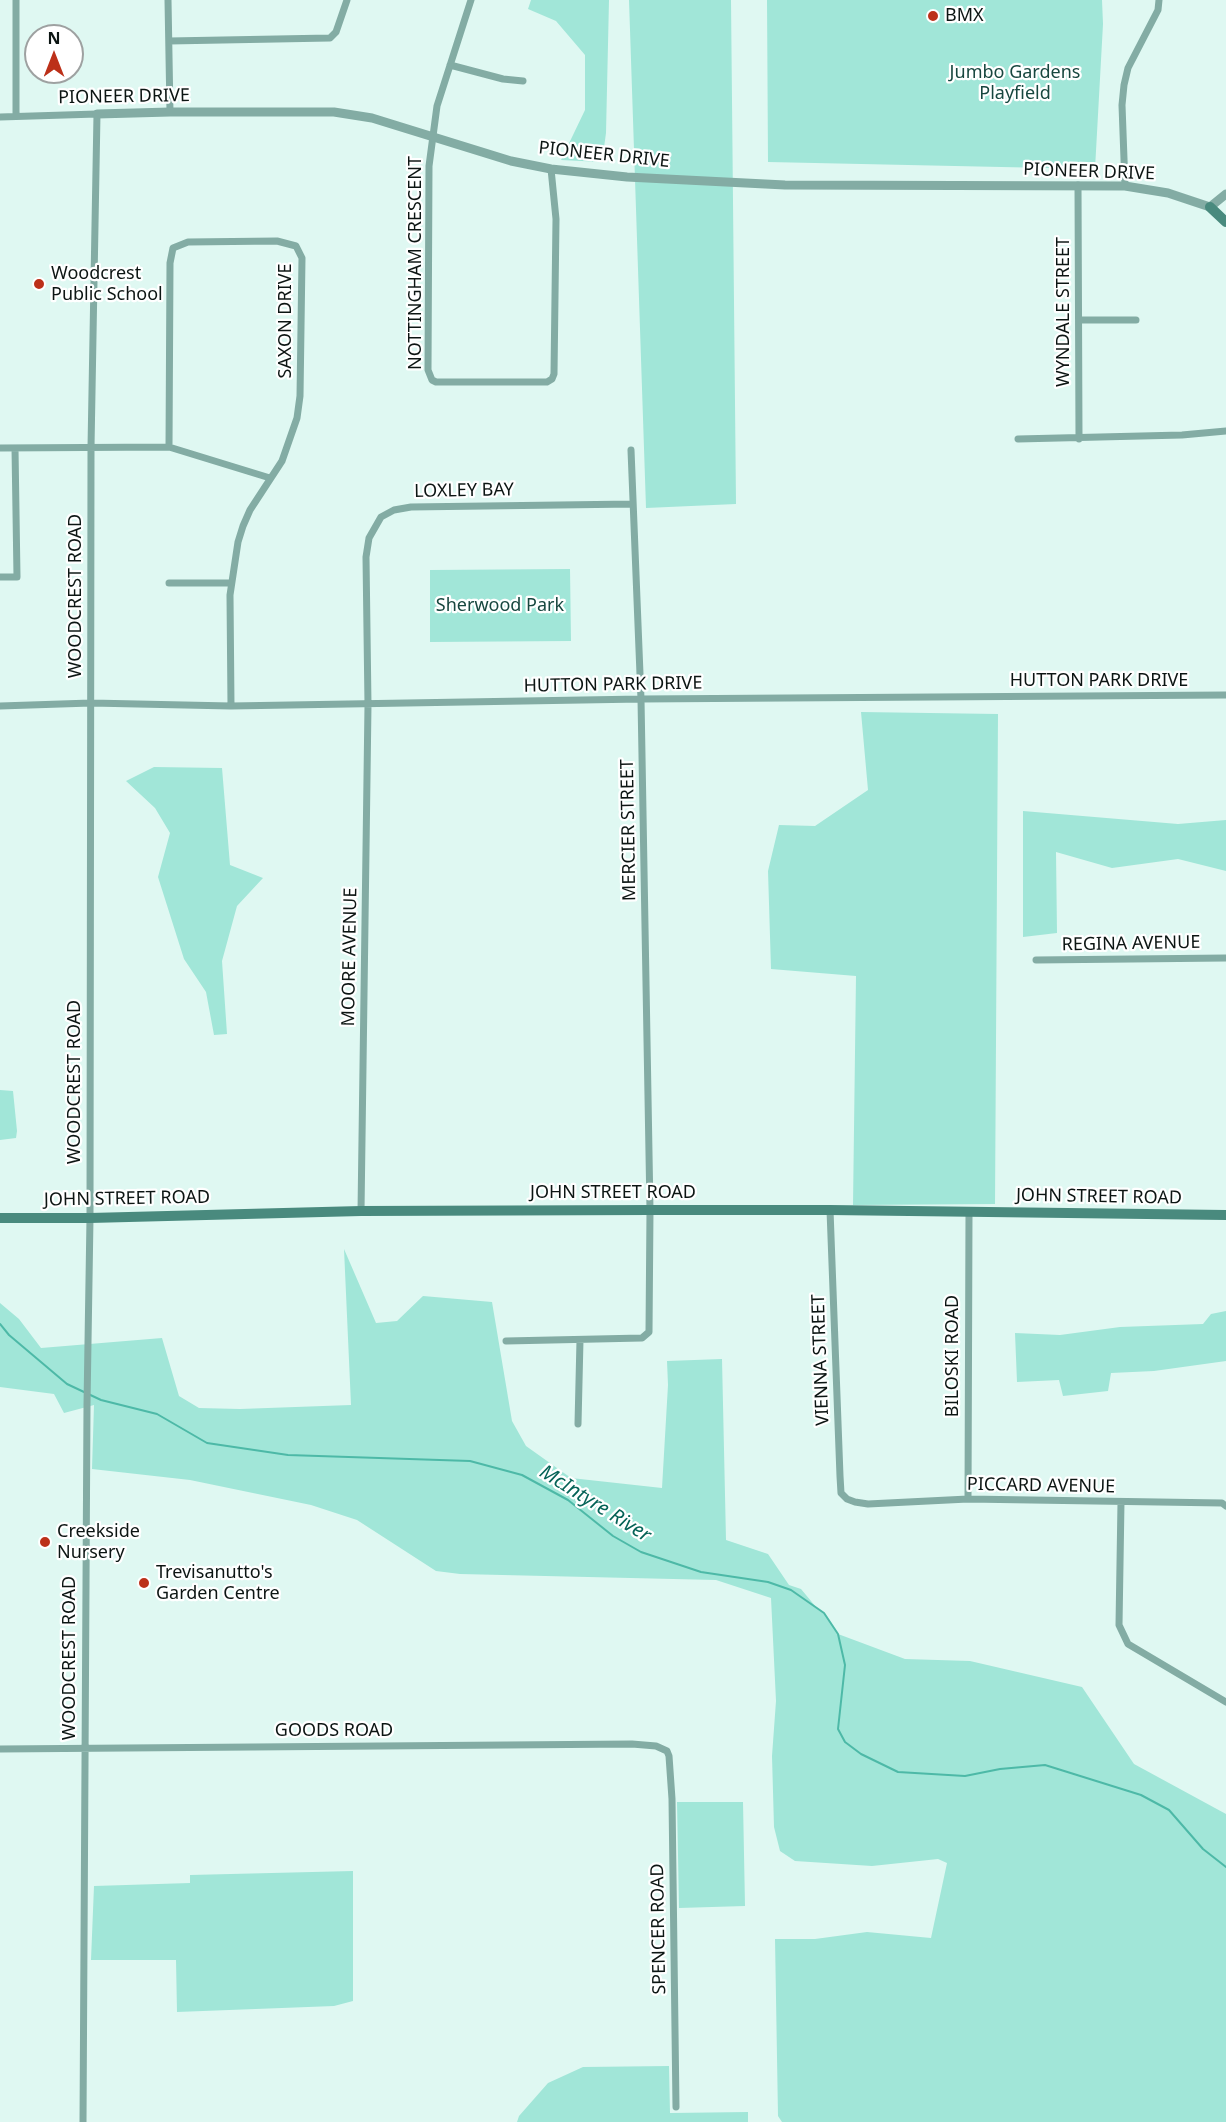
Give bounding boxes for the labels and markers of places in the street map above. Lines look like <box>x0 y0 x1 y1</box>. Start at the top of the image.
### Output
place label: BMX <box>945 5 984 27</box>
marker: BMX <box>926 9 940 23</box>
place label: Woodcrest Public School <box>51 263 163 306</box>
marker: Woodcrest Public School <box>32 277 46 291</box>
place label: Creekside Nursery <box>57 1521 140 1564</box>
marker: Creekside Nursery <box>38 1535 52 1549</box>
place label: Trevisanutto's Garden Centre <box>156 1562 280 1604</box>
marker: Trevisanutto's Garden Centre <box>137 1576 151 1590</box>

